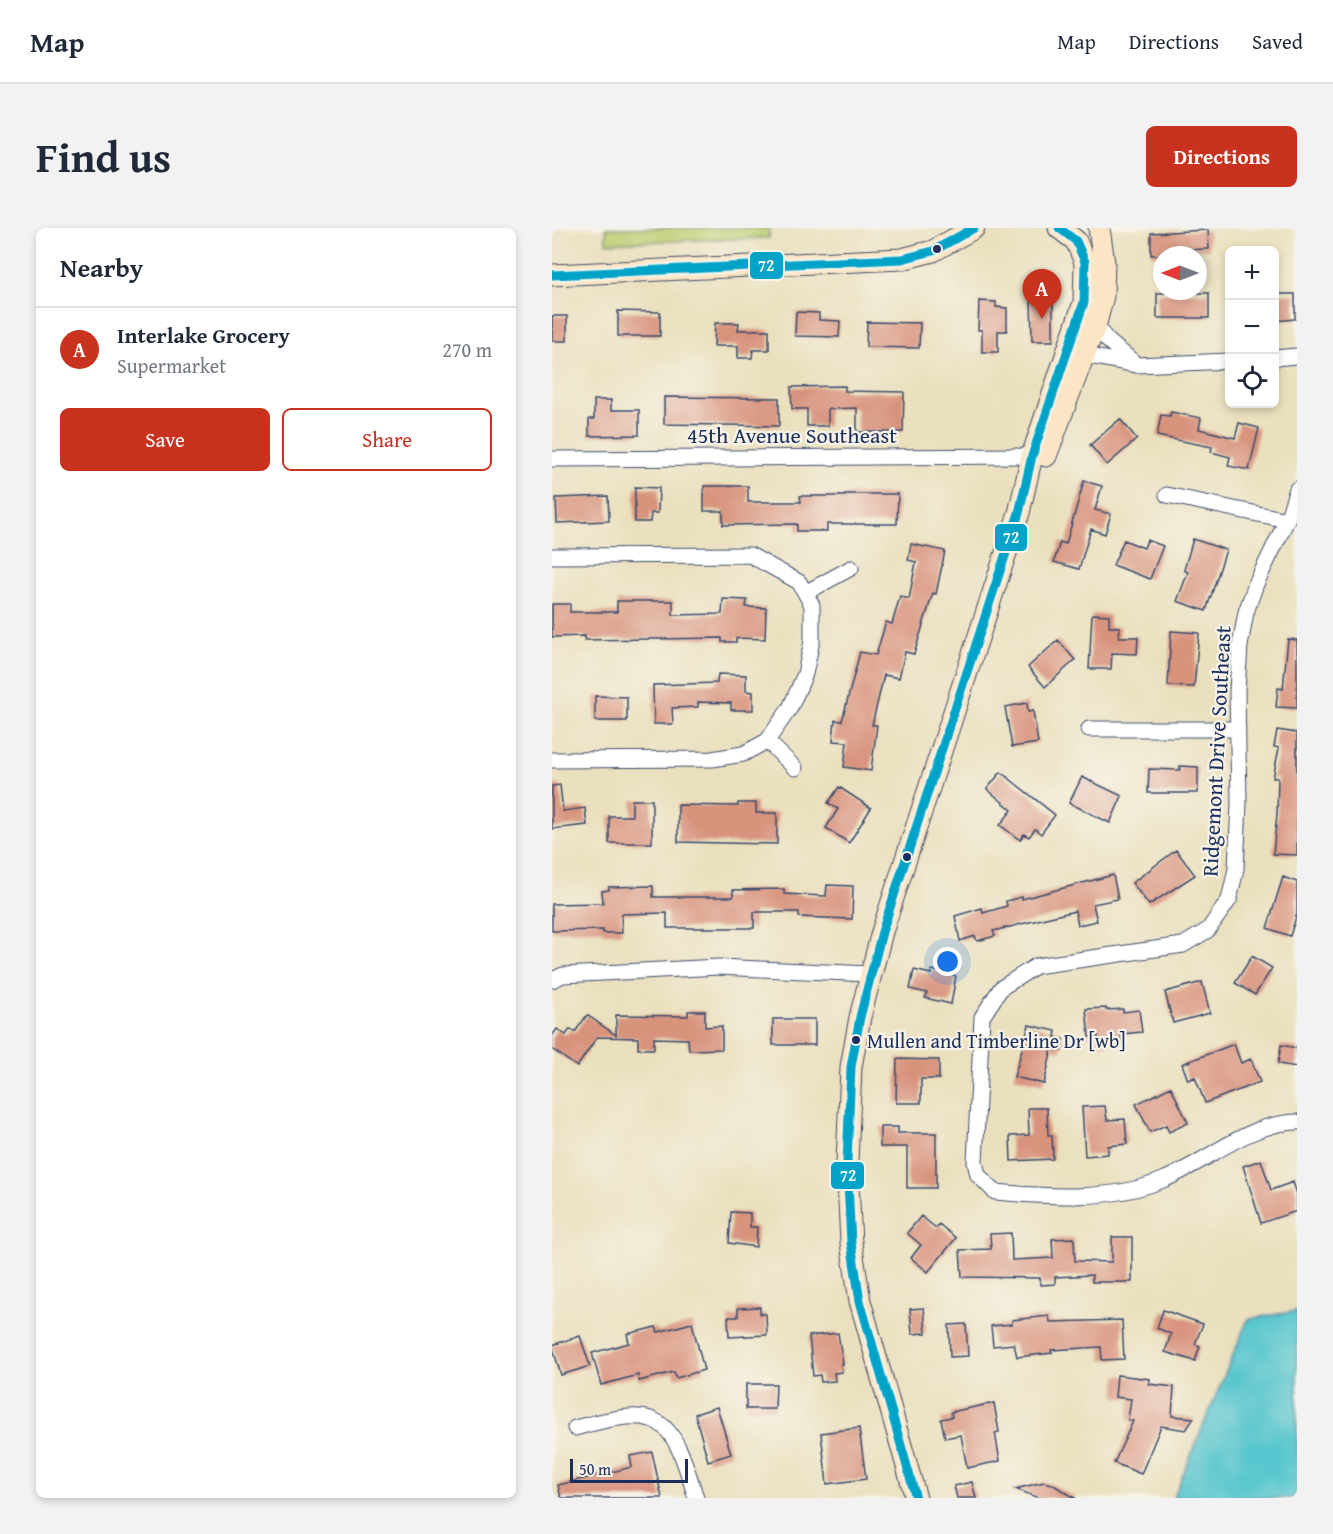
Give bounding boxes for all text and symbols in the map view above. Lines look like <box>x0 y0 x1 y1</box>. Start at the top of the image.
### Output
text: Map <box>30 21 84 62</box>
text: Map <box>1057 26 1096 57</box>
text: Directions <box>1129 26 1219 57</box>
text: Saved <box>1252 26 1303 57</box>
text: Find us <box>36 126 171 187</box>
button: Directions <box>1146 126 1297 187</box>
unlabelled marker <box>931 243 943 255</box>
north arrow <box>1153 246 1207 300</box>
map controls <box>1225 246 1279 408</box>
button: + <box>1225 246 1279 300</box>
text: Nearby <box>60 248 143 287</box>
line badge: 72 <box>749 251 784 280</box>
text: 72 <box>758 253 774 277</box>
pin: A <box>1022 270 1062 319</box>
button: − <box>1225 300 1279 354</box>
text: Interlake Grocery <box>117 319 290 351</box>
text: A <box>73 335 86 364</box>
text: 270 m <box>442 335 492 364</box>
text: Supermarket <box>117 351 226 380</box>
button: locate <box>1225 354 1279 408</box>
button: Save <box>60 408 270 471</box>
button: Share <box>282 408 492 471</box>
street label: 45th Avenue Southeast <box>687 419 897 451</box>
line badge: 72 <box>994 523 1028 552</box>
text: 72 <box>1003 525 1019 549</box>
street label: Ridgemont Drive Southeast <box>1193 624 1239 877</box>
unlabelled marker <box>901 851 913 863</box>
your location <box>933 947 962 976</box>
place label: Mullen and Timberline Dr [wb] <box>867 1026 1125 1055</box>
marker: Mullen and Timberline Dr [wb] <box>850 1034 862 1046</box>
line badge: 72 <box>830 1161 865 1190</box>
text: 72 <box>840 1163 856 1187</box>
scale bar <box>570 1456 688 1484</box>
text: 50 m <box>579 1457 611 1481</box>

